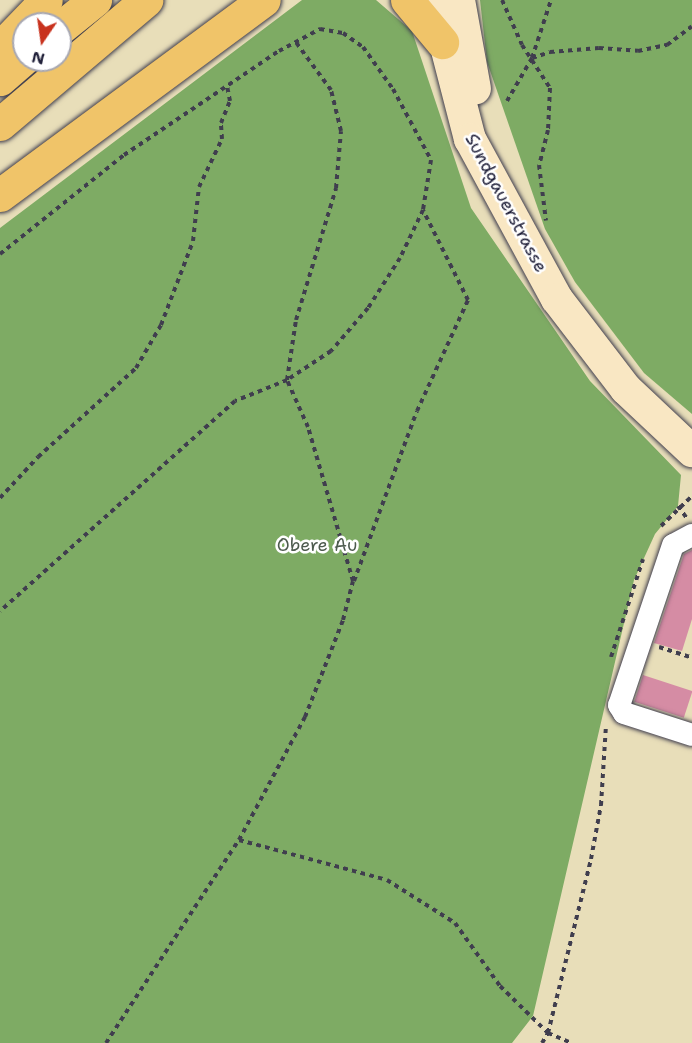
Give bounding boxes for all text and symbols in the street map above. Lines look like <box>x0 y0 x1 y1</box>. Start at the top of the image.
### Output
north arrow <box>12 12 72 72</box>
text: N <box>30 46 47 70</box>
street label: Sundgauerstrasse <box>460 130 552 276</box>
park label: Obere Au <box>277 534 357 556</box>

